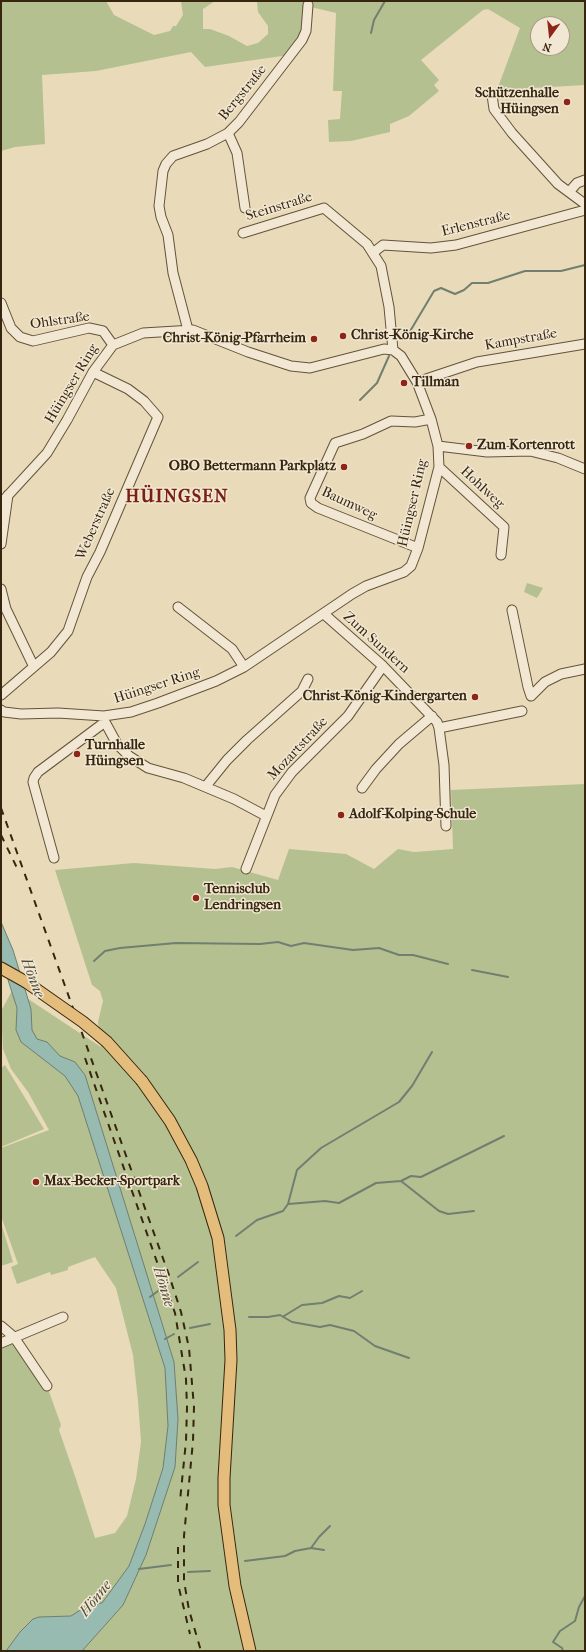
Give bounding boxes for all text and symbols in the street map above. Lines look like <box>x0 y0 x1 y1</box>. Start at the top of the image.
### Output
north arrow <box>530 16 570 56</box>
text: N <box>541 40 553 54</box>
street label: Bergstraße <box>216 62 270 124</box>
place label: Schützenhalle Hüingsen <box>475 86 559 118</box>
marker: Schützenhalle Hüingsen <box>562 97 572 107</box>
street label: Steinstraße <box>244 189 314 225</box>
street label: Erlenstraße <box>440 207 512 241</box>
street label: Ohlstraße <box>29 309 91 333</box>
street label: Kampstraße <box>483 325 559 355</box>
place label: Christ-König-Kirche <box>351 328 473 344</box>
place label: Christ-König-Pfarrheim <box>163 331 306 347</box>
marker: Christ-König-Kirche <box>338 331 348 341</box>
marker: Christ-König-Pfarrheim <box>309 334 319 344</box>
street label: Hüingser Ring <box>42 341 102 427</box>
place label: Tillman <box>412 375 459 391</box>
marker: Tillman <box>399 378 409 388</box>
place label: Zum Kortenrott <box>477 438 575 454</box>
marker: Zum Kortenrott <box>464 441 474 451</box>
street label: Hüingser Ring <box>395 457 431 549</box>
place label: OBO Bettermann Parkplatz <box>169 459 336 475</box>
marker: OBO Bettermann Parkplatz <box>339 462 349 472</box>
street label: Hohlweg <box>457 463 507 513</box>
street label: Baumweg <box>319 484 379 524</box>
street label: Weberstraße <box>73 485 119 563</box>
district label: HÜINGSEN <box>125 487 229 509</box>
street label: Zum Sundern <box>339 609 413 677</box>
street label: Hüingser Ring <box>112 664 202 708</box>
place label: Christ-König-Kindergarten <box>303 689 467 705</box>
marker: Christ-König-Kindergarten <box>470 692 480 702</box>
street label: Mozartstraße <box>264 714 332 784</box>
place label: Turnhalle Hüingsen <box>85 738 145 770</box>
marker: Turnhalle Hüingsen <box>72 749 82 759</box>
place label: Adolf-Kolping-Schule <box>349 807 476 823</box>
marker: Adolf-Kolping-Schule <box>336 810 346 820</box>
place label: Tennisclub Lendringsen <box>204 882 281 914</box>
marker: Tennisclub Lendringsen <box>191 893 201 903</box>
water label: Hönne <box>16 956 48 1000</box>
place label: Max-Becker-Sportpark <box>44 1174 180 1190</box>
marker: Max-Becker-Sportpark <box>31 1177 41 1187</box>
water label: Hönne <box>148 1265 178 1309</box>
water label: Hönne <box>76 1577 116 1621</box>

